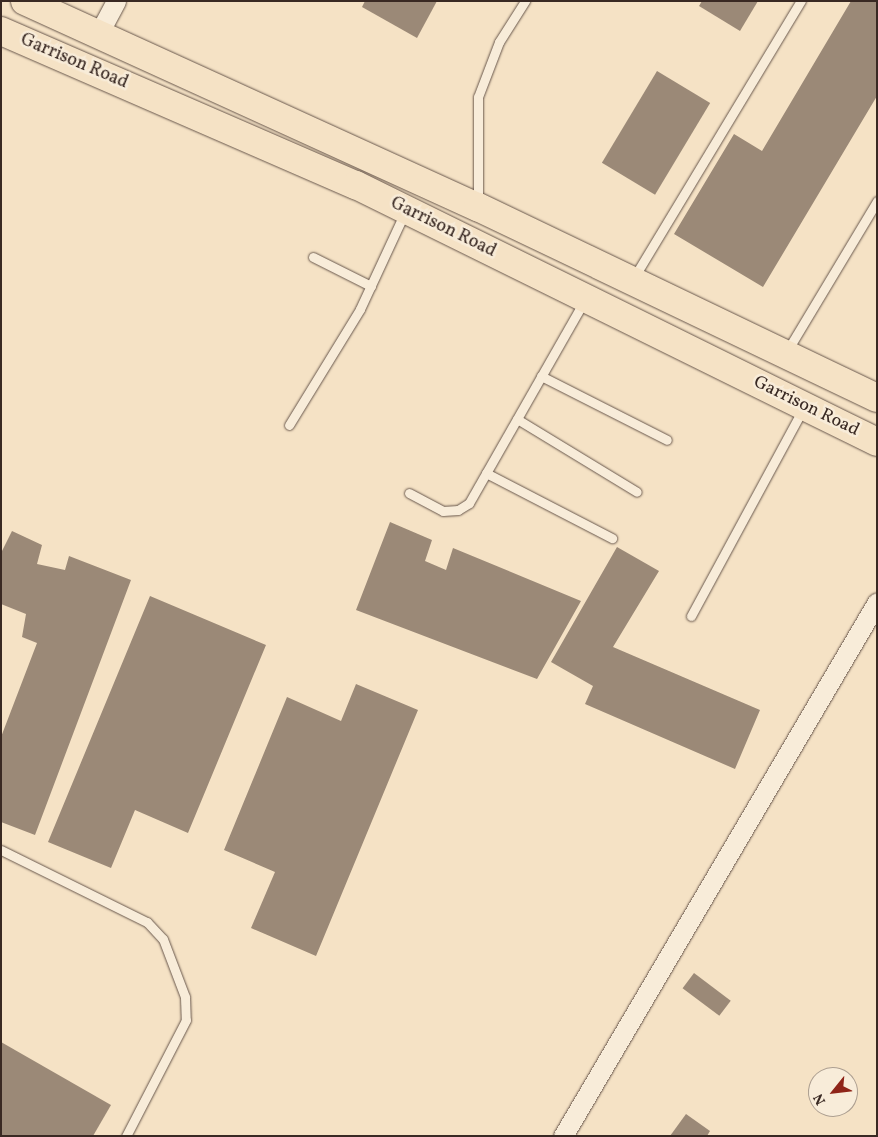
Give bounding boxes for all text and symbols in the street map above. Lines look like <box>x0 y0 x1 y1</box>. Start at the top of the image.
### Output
street label: Garrison Road <box>17 30 131 94</box>
street label: Garrison Road <box>387 193 499 263</box>
street label: Garrison Road <box>750 372 862 442</box>
north arrow <box>808 1067 858 1117</box>
text: N <box>810 1090 831 1108</box>

